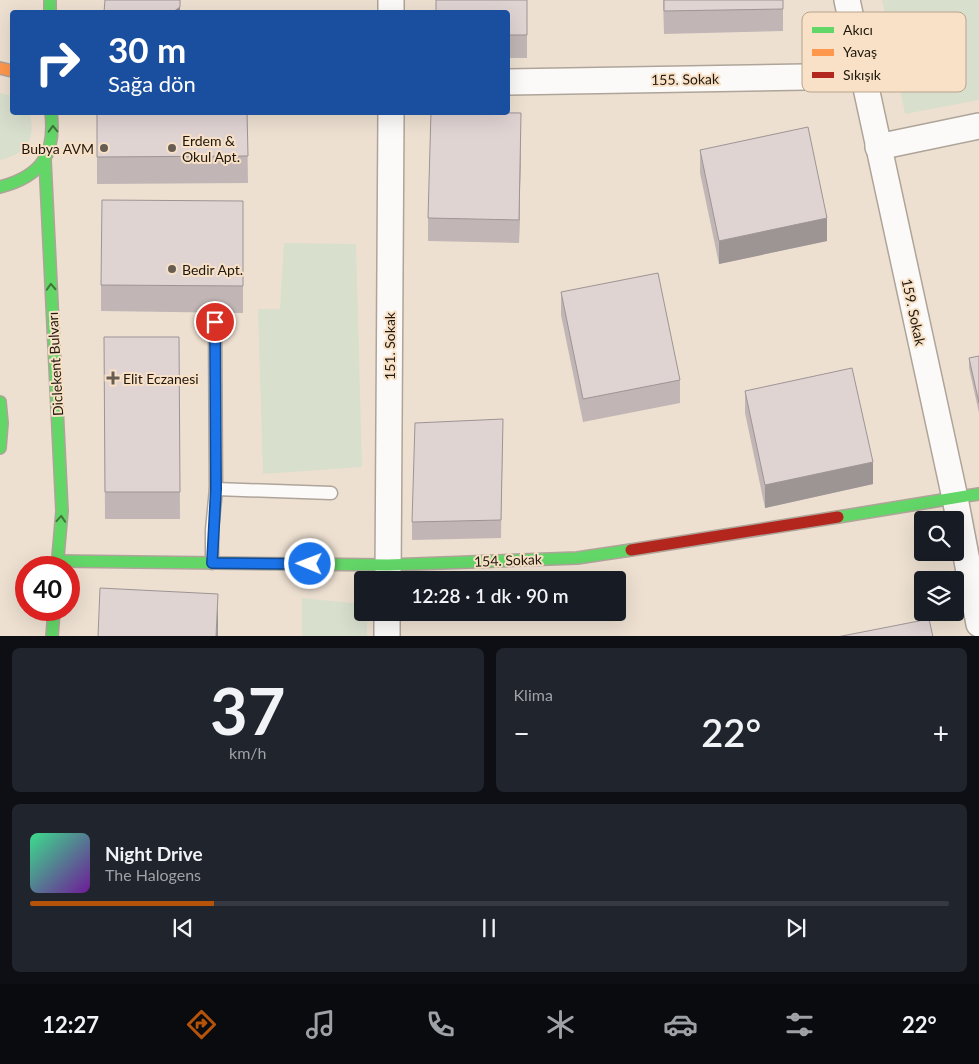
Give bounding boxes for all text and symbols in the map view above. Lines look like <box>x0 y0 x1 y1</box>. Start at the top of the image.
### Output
legend <box>802 12 966 92</box>
text: Akıcı <box>843 21 873 38</box>
text: 30 m <box>108 28 186 70</box>
icon: right <box>25 30 90 95</box>
text: Yavaş <box>843 43 877 60</box>
text: Sıkışık <box>843 66 882 83</box>
text: Sağa dön <box>108 70 196 97</box>
street label: 155. Sokak <box>651 70 720 88</box>
one-way arrow <box>47 125 58 133</box>
place label: Erdem & Okul Apt. <box>182 132 240 165</box>
place label: Bubya AVM <box>21 140 94 157</box>
marker: Bubya AVM <box>98 142 110 154</box>
marker: Erdem & Okul Apt. <box>166 142 178 154</box>
place label: Bedir Apt. <box>182 261 243 278</box>
marker: Bedir Apt. <box>166 263 178 275</box>
street label: 159. Sokak <box>899 277 930 348</box>
one-way arrow <box>46 282 56 290</box>
pin <box>194 301 236 343</box>
icon: arrive <box>201 308 229 336</box>
street label: 151. Sokak <box>381 311 398 380</box>
street label: Diclekent Bulvarı <box>44 312 66 416</box>
place label: Elit Eczanesi <box>123 370 199 387</box>
marker: Elit Eczanesi <box>107 372 119 384</box>
map controls <box>914 511 964 621</box>
button: search <box>914 511 964 561</box>
one-way arrow <box>55 515 66 523</box>
position arrow <box>283 537 335 589</box>
street label: 154. Sokak <box>474 550 543 570</box>
speed limit sign: 40 <box>15 556 80 621</box>
button: layers <box>914 571 964 621</box>
text: 12:28 · 1 dk · 90 m <box>412 584 568 607</box>
text: 37 <box>210 671 285 749</box>
text: Klima <box>514 685 553 704</box>
text: 22° <box>701 709 761 755</box>
text: − <box>514 716 530 750</box>
text: + <box>933 716 949 750</box>
text: km/h <box>229 743 266 762</box>
text: Night Drive <box>105 842 203 865</box>
text: The Halogens <box>105 865 201 884</box>
icon: previous <box>169 914 197 942</box>
icon: pause <box>475 914 503 942</box>
icon: next <box>782 914 810 942</box>
icon: directions <box>184 1007 219 1042</box>
icon: music <box>303 1007 338 1042</box>
icon: phone <box>423 1007 458 1042</box>
icon: climate <box>543 1007 578 1042</box>
icon: car <box>663 1007 698 1042</box>
icon: filters <box>782 1007 817 1042</box>
text: 12:27 <box>42 1011 99 1038</box>
text: 22° <box>902 1011 937 1038</box>

